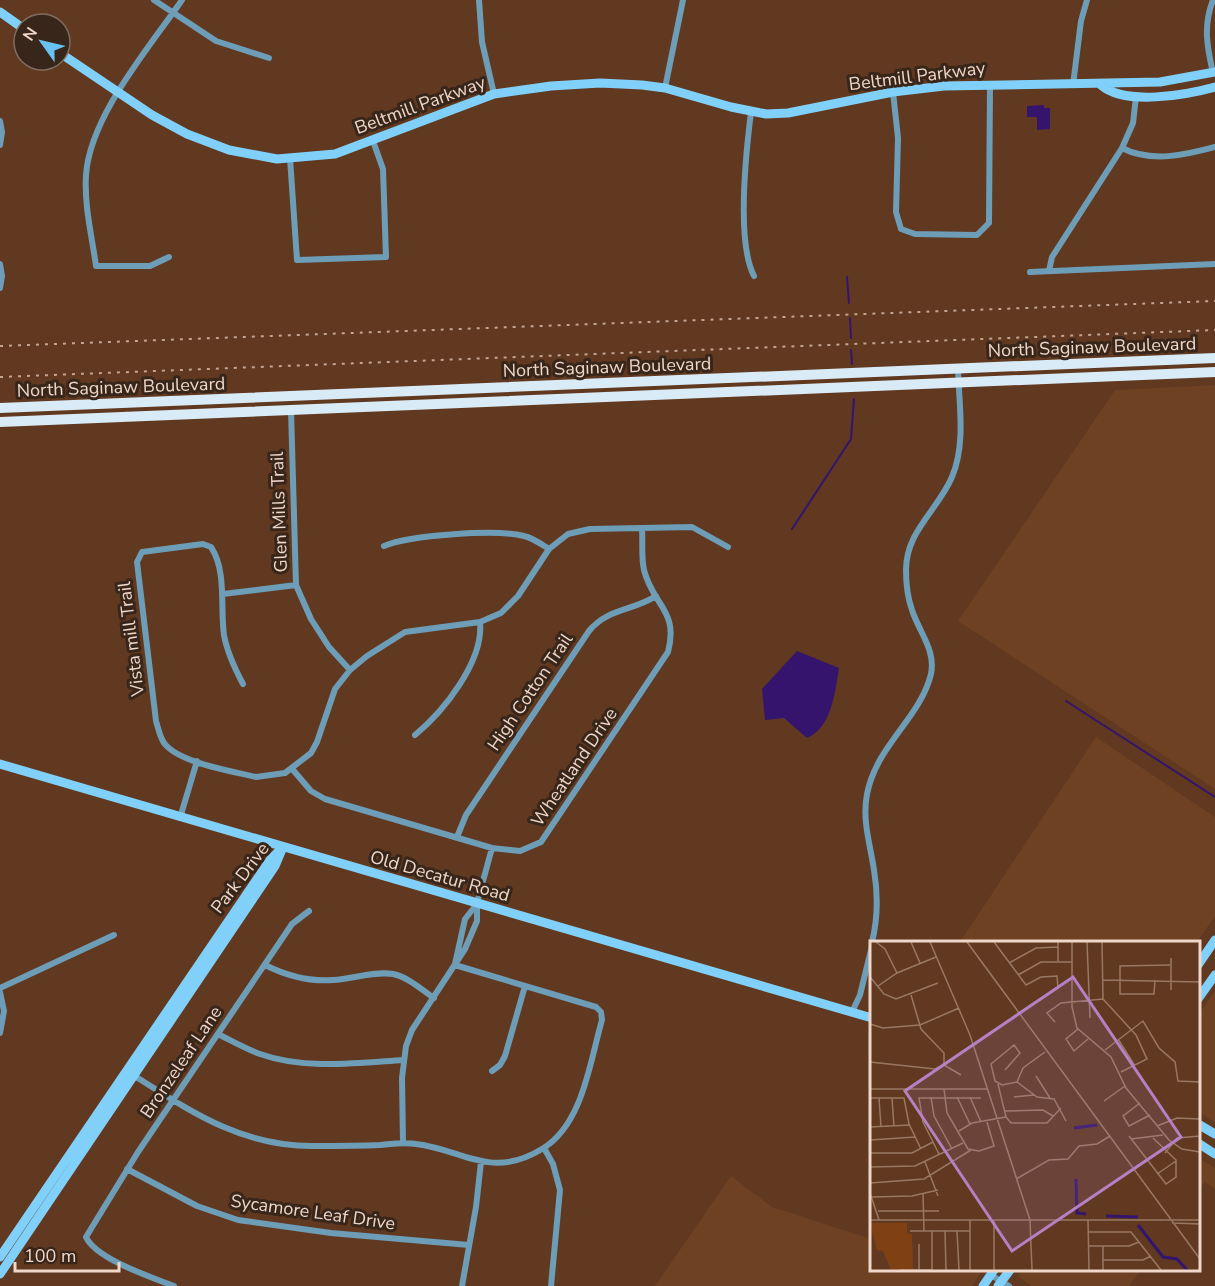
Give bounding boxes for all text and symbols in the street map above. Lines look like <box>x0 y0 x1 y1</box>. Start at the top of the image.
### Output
north arrow <box>12 12 72 72</box>
text: N <box>18 23 43 45</box>
street label: Beltmill Parkway <box>847 56 987 96</box>
street label: Beltmill Parkway <box>351 70 489 140</box>
street label: North Saginaw Boulevard <box>987 331 1197 363</box>
street label: North Saginaw Boulevard <box>502 351 712 383</box>
street label: North Saginaw Boulevard <box>16 371 226 403</box>
street label: Glen Mills Trail <box>265 450 293 573</box>
street label: Vista mill Trail <box>112 580 150 699</box>
street label: High Cotton Trail <box>482 628 579 755</box>
street label: Wheatland Drive <box>525 703 623 831</box>
street label: Park Drive <box>205 838 275 918</box>
street label: Old Decatur Road <box>367 845 513 907</box>
inset map <box>870 941 1200 1271</box>
street label: Bronzeleaf Lane <box>135 1001 227 1123</box>
street label: Sycamore Leaf Drive <box>229 1189 397 1235</box>
scale bar <box>15 1235 118 1273</box>
text: 100 m <box>24 1244 76 1268</box>

